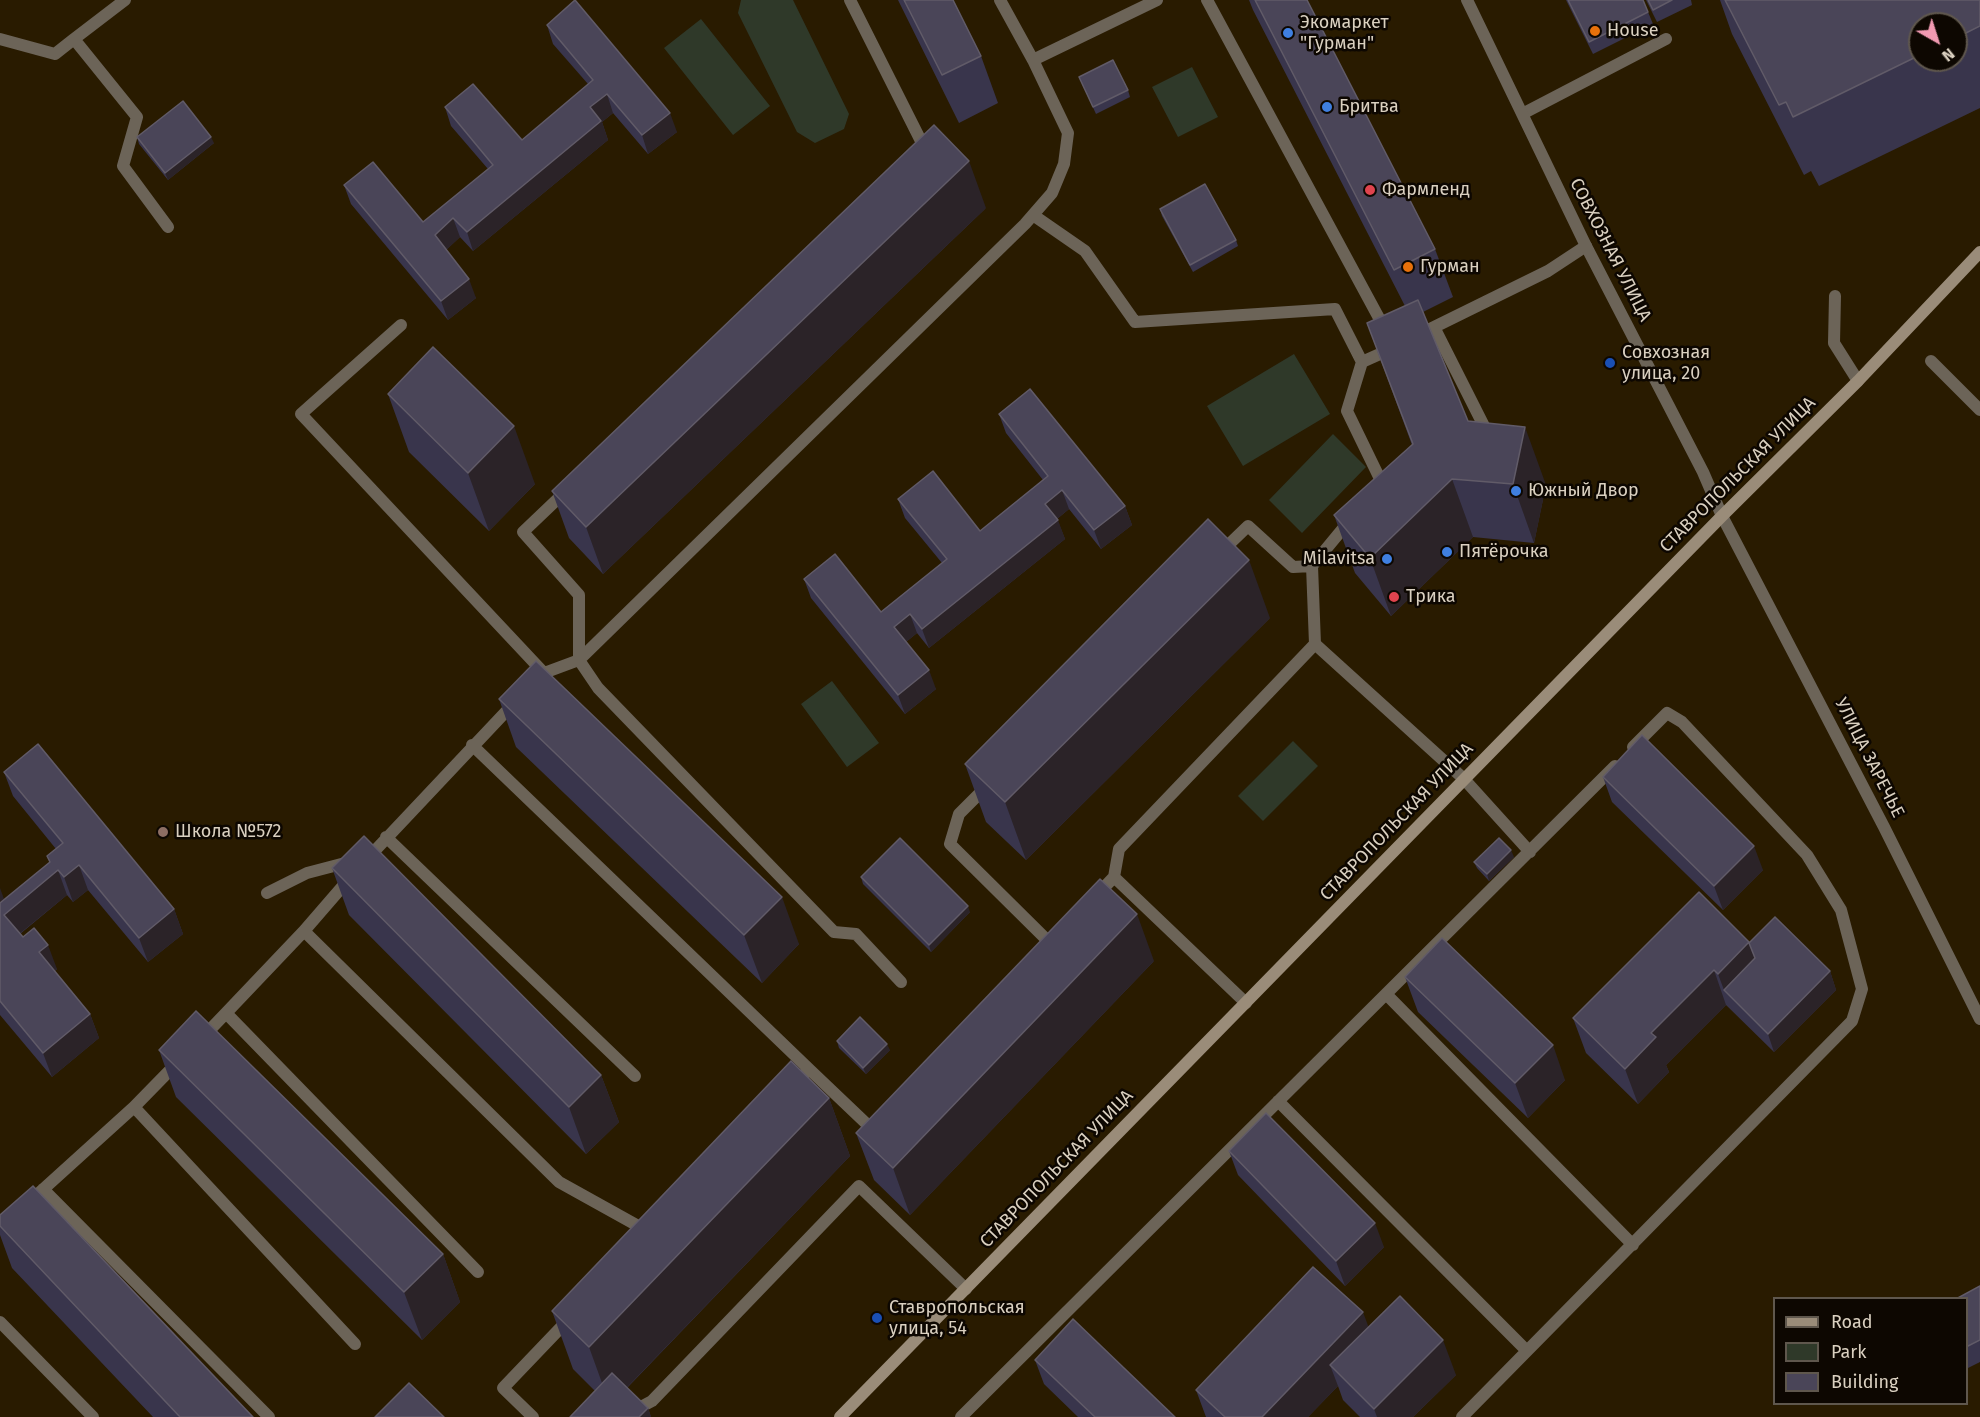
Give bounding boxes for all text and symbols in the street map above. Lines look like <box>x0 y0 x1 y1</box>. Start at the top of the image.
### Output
place label: Экомаркет "Гурман" <box>1300 12 1389 54</box>
north arrow <box>1908 12 1968 72</box>
place label: House <box>1607 20 1658 42</box>
marker: House <box>1588 24 1602 38</box>
marker: Экомаркет "Гурман" <box>1281 26 1295 40</box>
text: N <box>1938 44 1958 66</box>
place label: Бритва <box>1339 96 1399 118</box>
marker: Бритва <box>1320 100 1334 114</box>
street label: СОВХОЗНАЯ УЛИЦА <box>1565 175 1655 325</box>
place label: Фармленд <box>1382 179 1470 201</box>
marker: Фармленд <box>1363 183 1377 197</box>
place label: Гурман <box>1420 256 1480 278</box>
marker: Гурман <box>1401 260 1415 274</box>
place label: Совхозная улица, 20 <box>1622 342 1710 385</box>
marker: Совхозная улица, 20 <box>1603 356 1617 370</box>
street label: СТАВРОПОЛЬСКАЯ УЛИЦА <box>1656 393 1820 557</box>
place label: Южный Двор <box>1528 480 1639 502</box>
marker: Южный Двор <box>1509 484 1523 498</box>
place label: Пятёрочка <box>1459 541 1549 563</box>
marker: Пятёрочка <box>1440 545 1454 559</box>
place label: Milavitsa <box>1303 548 1375 570</box>
marker: Milavitsa <box>1380 552 1394 566</box>
place label: Трика <box>1406 586 1456 608</box>
marker: Трика <box>1387 590 1401 604</box>
street label: УЛИЦА ЗАРЕЧЬЕ <box>1830 695 1908 821</box>
street label: СТАВРОПОЛЬСКАЯ УЛИЦА <box>1316 738 1478 906</box>
place label: Школа №572 <box>175 821 282 843</box>
marker: Школа №572 <box>156 825 170 839</box>
street label: СТАВРОПОЛЬСКАЯ УЛИЦА <box>976 1085 1138 1253</box>
place label: Ставропольская улица, 54 <box>889 1297 1025 1340</box>
legend <box>1773 1297 1968 1405</box>
marker: Ставропольская улица, 54 <box>870 1311 884 1325</box>
text: Road <box>1831 1311 1873 1333</box>
text: Park <box>1831 1341 1866 1363</box>
text: Building <box>1831 1371 1898 1393</box>

